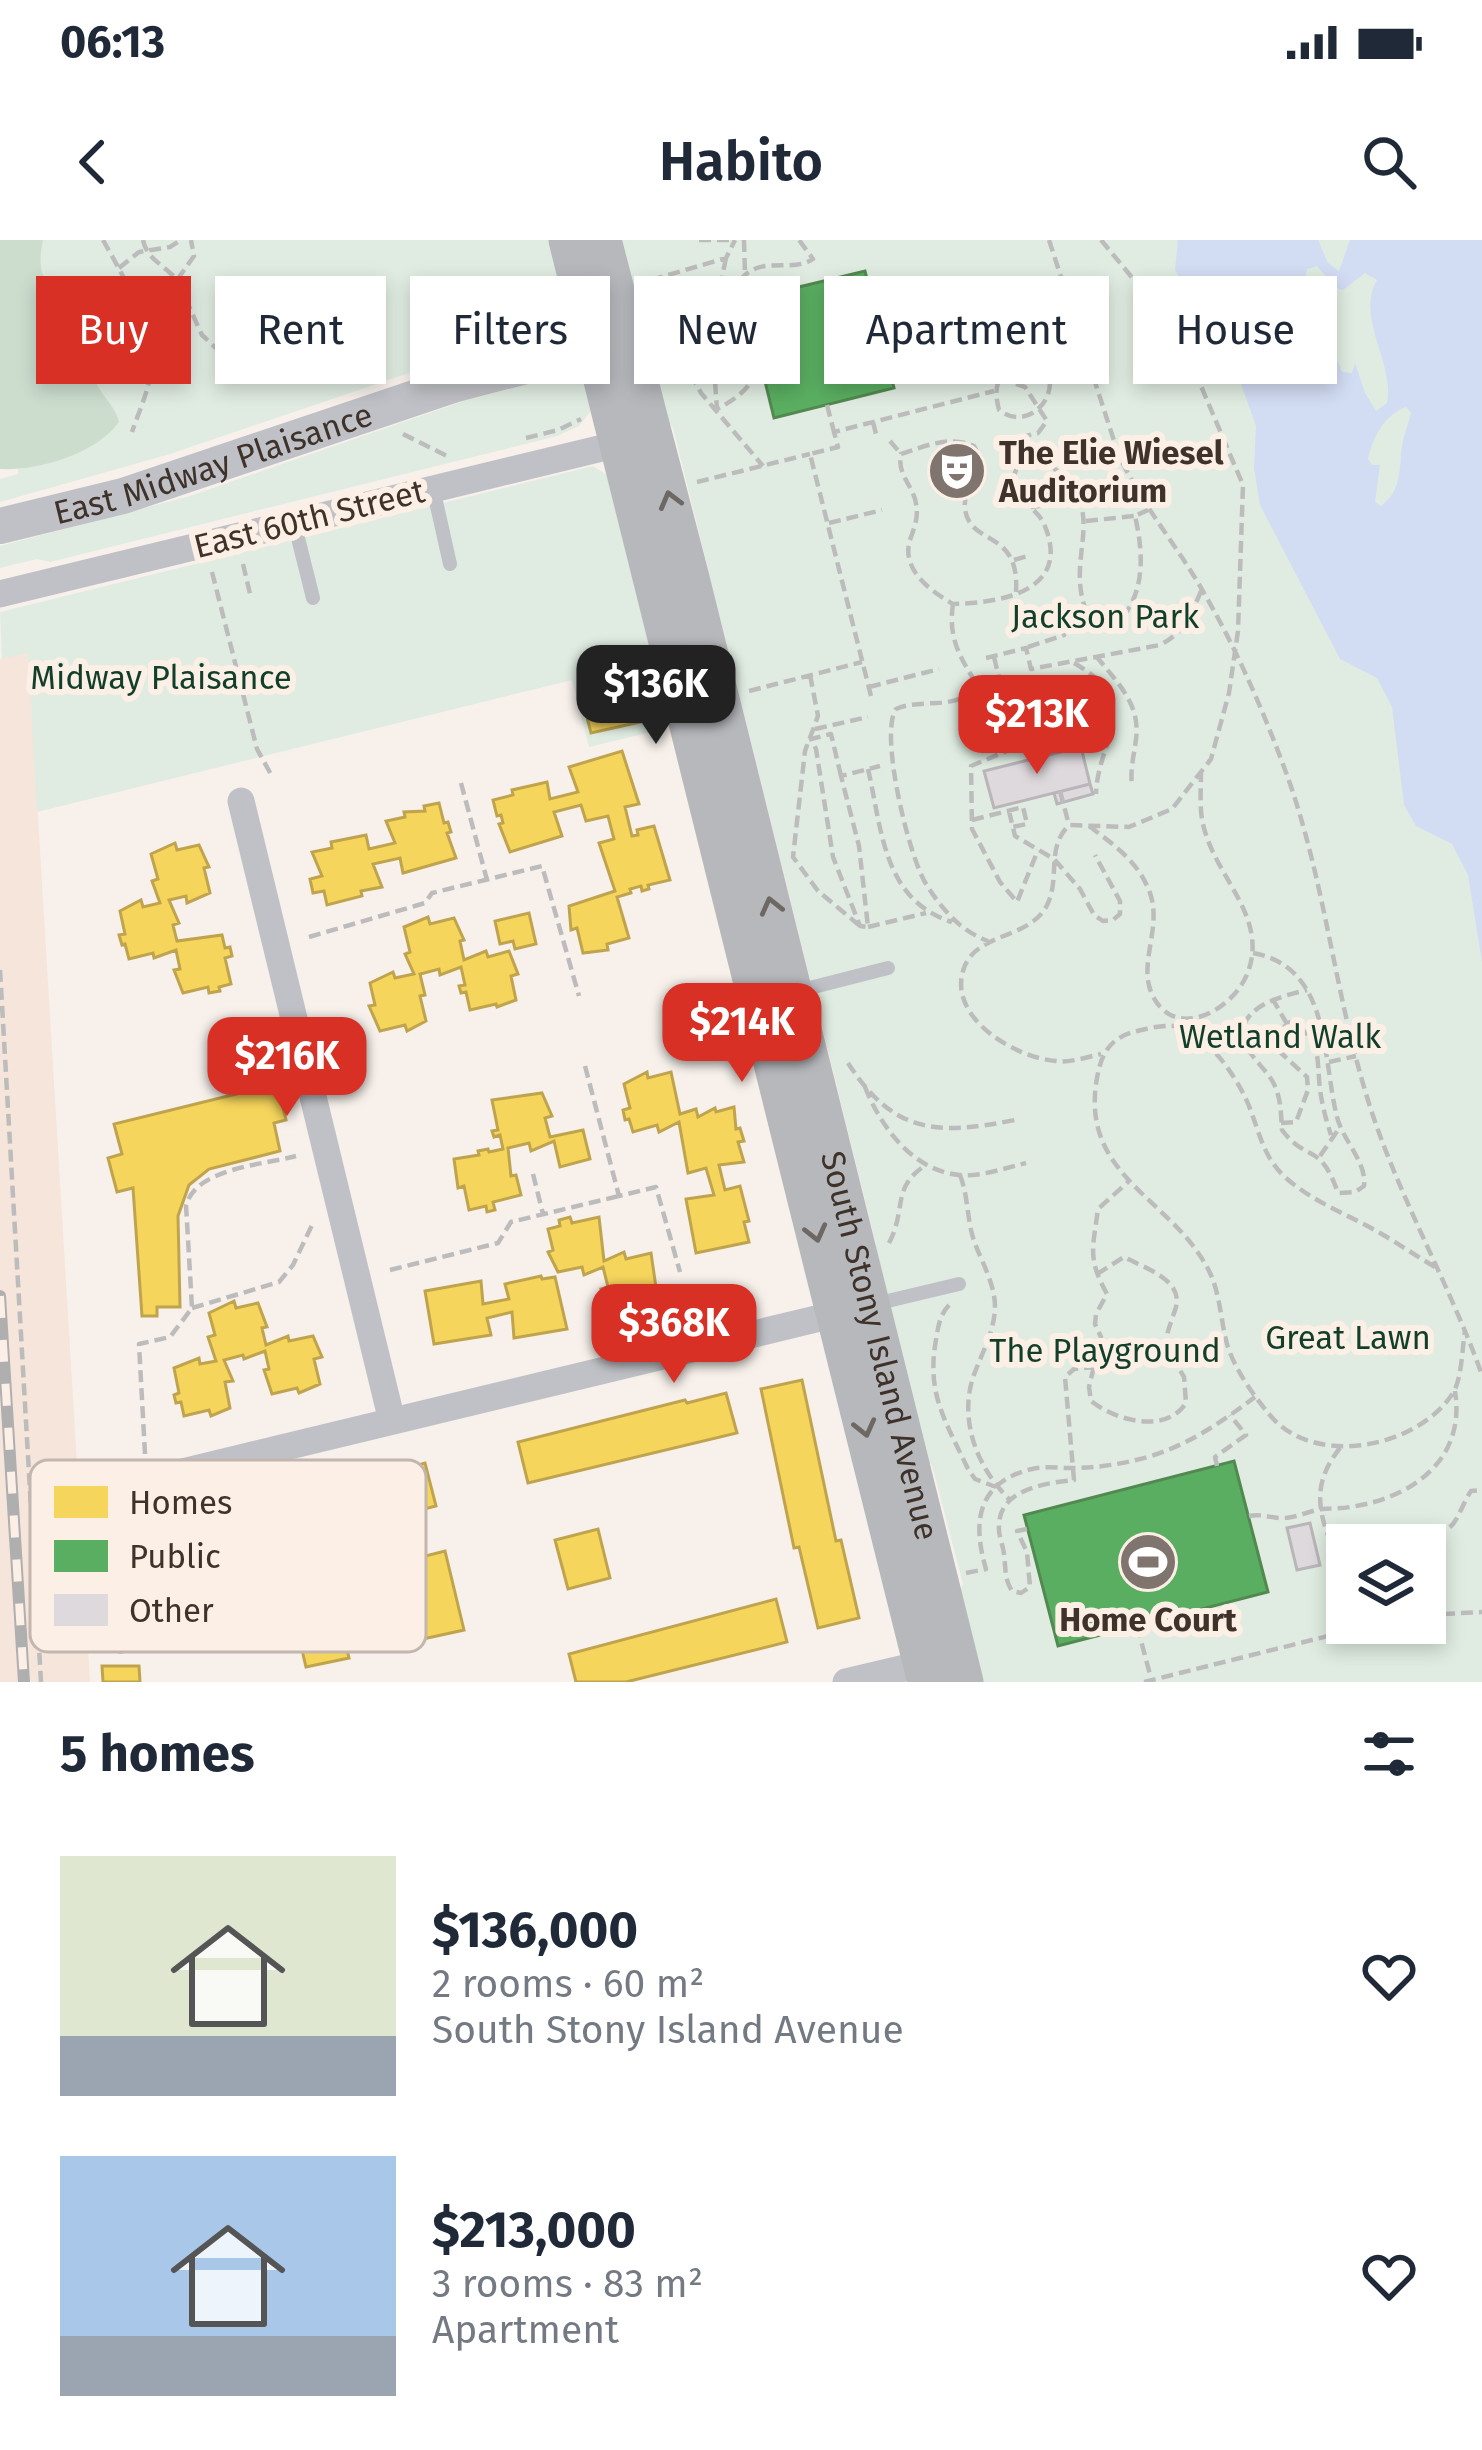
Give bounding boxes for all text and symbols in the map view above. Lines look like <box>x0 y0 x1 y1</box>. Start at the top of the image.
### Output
text: 06:13 <box>60 15 165 69</box>
icon: back <box>60 129 126 195</box>
icon: search <box>1356 129 1422 195</box>
text: Habito <box>659 130 823 194</box>
chip: Buy <box>36 276 191 384</box>
chip: Rent <box>215 276 386 384</box>
chip: Filters <box>410 276 610 384</box>
chip: New <box>634 276 800 384</box>
chip: Apartment <box>824 276 1109 384</box>
chip: House <box>1133 276 1337 384</box>
street label: East Midway Plaisance <box>50 395 378 533</box>
place label: The Elie Wiesel Auditorium <box>998 433 1224 511</box>
theatre icon: The Elie Wiesel Auditorium <box>926 440 988 502</box>
street label: East 60th Street <box>190 471 429 567</box>
one-way arrow <box>659 490 684 511</box>
park label: Jackson Park <box>1011 597 1199 637</box>
pin: $136K <box>572 645 740 747</box>
park label: Midway Plaisance <box>30 658 292 698</box>
text: $136K <box>603 661 709 707</box>
pin: $213K <box>953 675 1121 777</box>
text: $213K <box>985 691 1089 737</box>
one-way arrow <box>760 897 785 917</box>
pin: $214K <box>658 983 826 1085</box>
text: $214K <box>689 999 795 1045</box>
pin: $216K <box>203 1017 371 1119</box>
park label: Wetland Walk <box>1179 1017 1381 1057</box>
text: $216K <box>234 1033 340 1079</box>
street label: South Stony Island Avenue <box>812 1147 947 1544</box>
one-way arrow <box>802 1222 827 1243</box>
pin: $368K <box>590 1284 758 1386</box>
text: $368K <box>618 1300 730 1346</box>
park label: Great Lawn <box>1265 1318 1431 1358</box>
park label: The Playground <box>989 1331 1221 1371</box>
one-way arrow <box>851 1417 876 1438</box>
legend <box>30 1460 426 1652</box>
text: Homes <box>129 1483 232 1523</box>
map controls <box>1326 1524 1446 1644</box>
button: layers <box>1326 1524 1446 1644</box>
sports icon: Home Court <box>1117 1531 1179 1593</box>
text: Public <box>129 1537 221 1577</box>
text: Other <box>129 1591 214 1631</box>
place label: Home Court <box>1059 1600 1238 1640</box>
icon: filters <box>1356 1721 1422 1787</box>
text: 5 homes <box>60 1723 255 1785</box>
text: $136,000 <box>432 1899 638 1961</box>
icon: home <box>156 1904 300 2048</box>
icon: heart <box>1356 1943 1422 2009</box>
text: 2 rooms · 60 m² <box>432 1961 704 2007</box>
text: South Stony Island Avenue <box>432 2007 904 2053</box>
text: $213,000 <box>432 2199 636 2261</box>
icon: home <box>156 2204 300 2348</box>
icon: heart <box>1356 2243 1422 2309</box>
text: 3 rooms · 83 m² <box>432 2261 703 2307</box>
text: Apartment <box>432 2307 619 2353</box>

